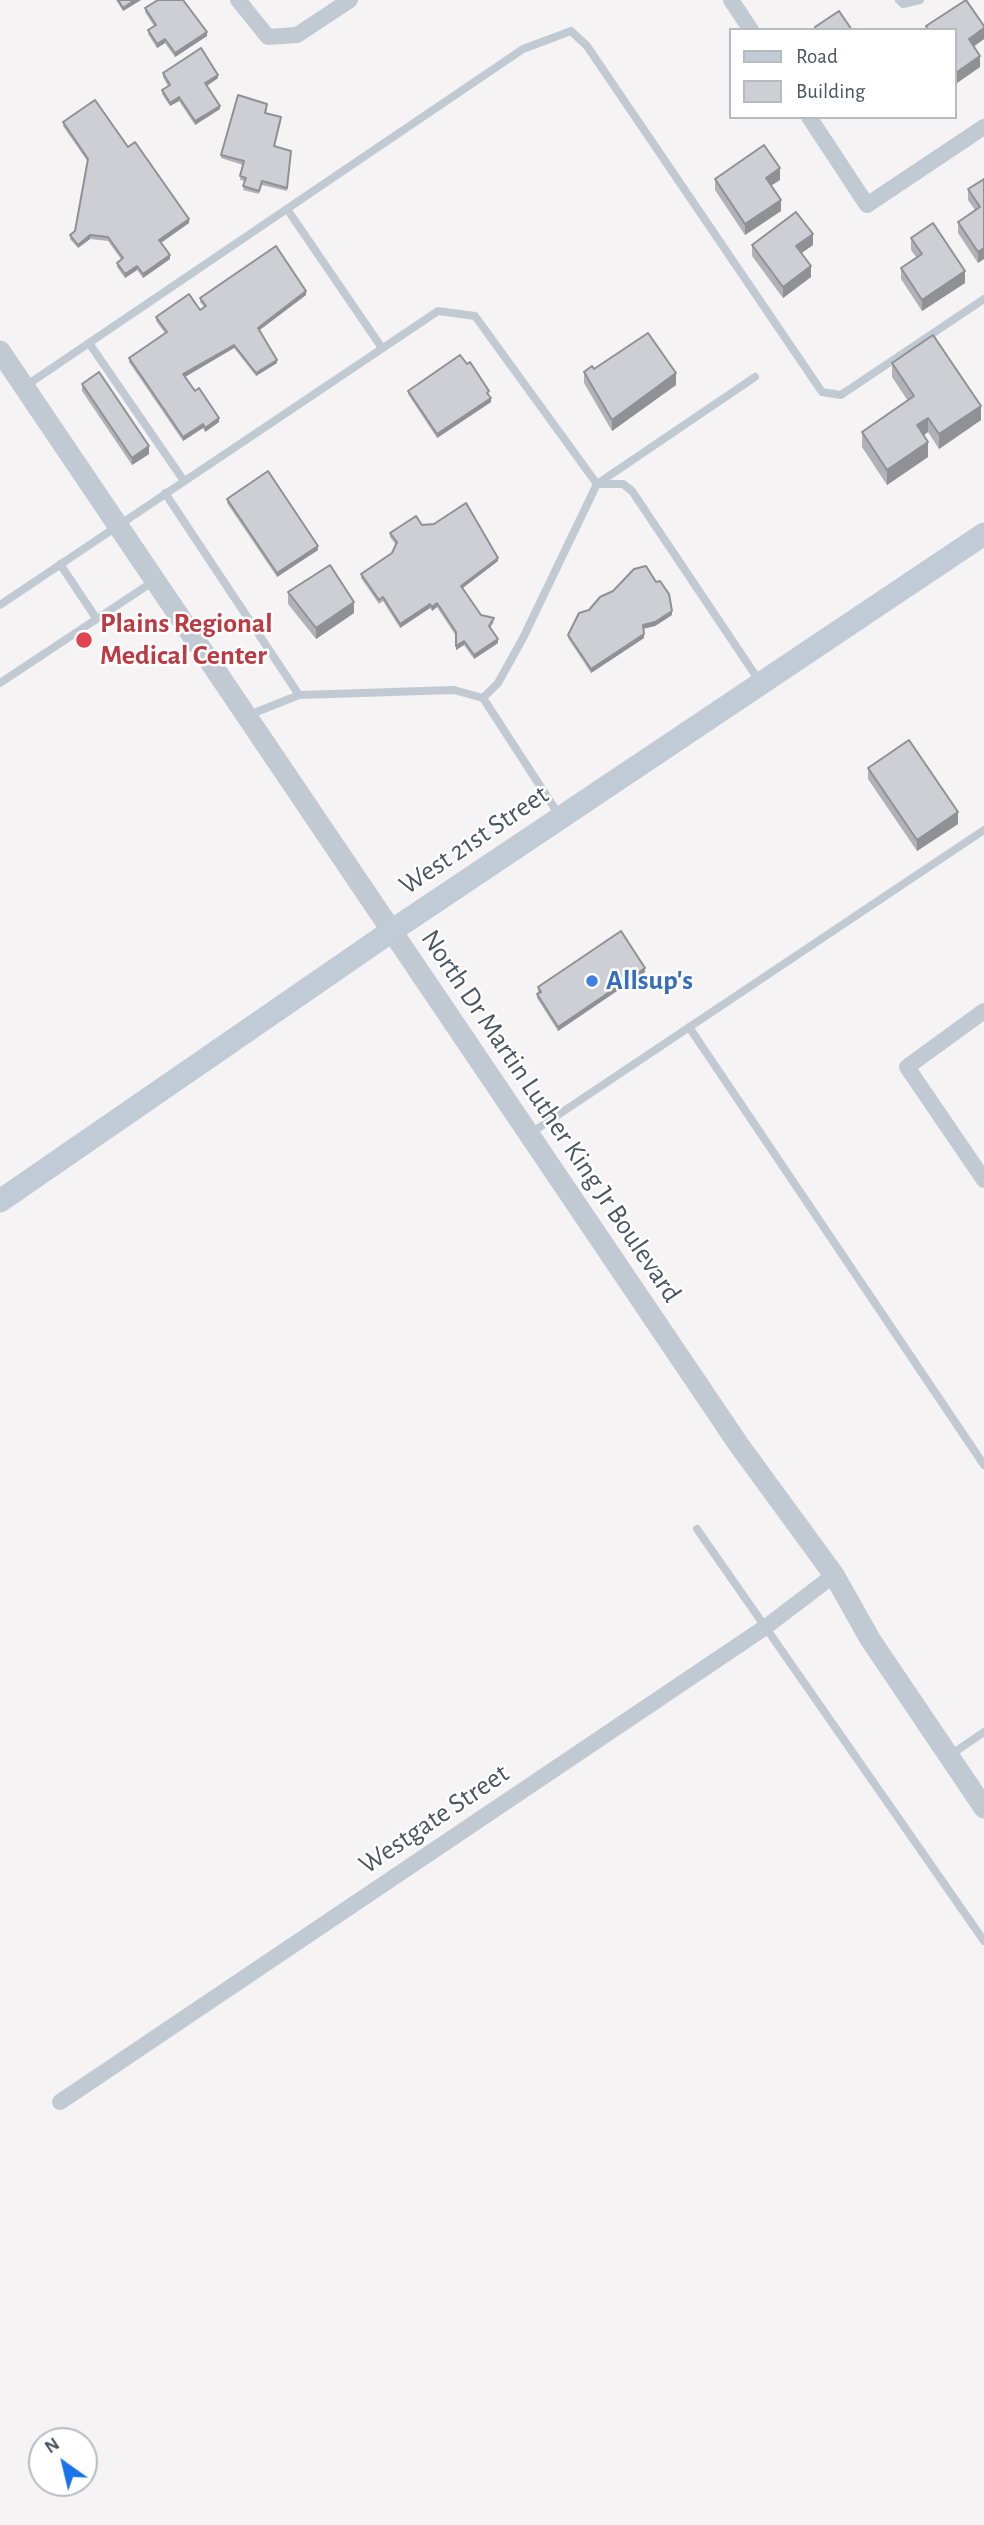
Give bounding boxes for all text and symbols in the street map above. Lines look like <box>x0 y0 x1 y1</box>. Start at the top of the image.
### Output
legend <box>729 28 956 119</box>
text: Road <box>796 46 838 67</box>
text: Building <box>796 81 865 102</box>
place label: Plains Regional Medical Center <box>100 607 273 673</box>
marker: Plains Regional Medical Center <box>74 630 94 650</box>
street label: West 21st Street <box>393 778 555 902</box>
street label: North Dr Martin Luther King Jr Boulevard <box>413 923 689 1309</box>
place label: Allsup's <box>606 964 693 998</box>
marker: Allsup's <box>584 973 600 989</box>
street label: Westgate Street <box>353 1757 515 1881</box>
north arrow <box>28 2427 98 2497</box>
text: N <box>41 2434 63 2457</box>

